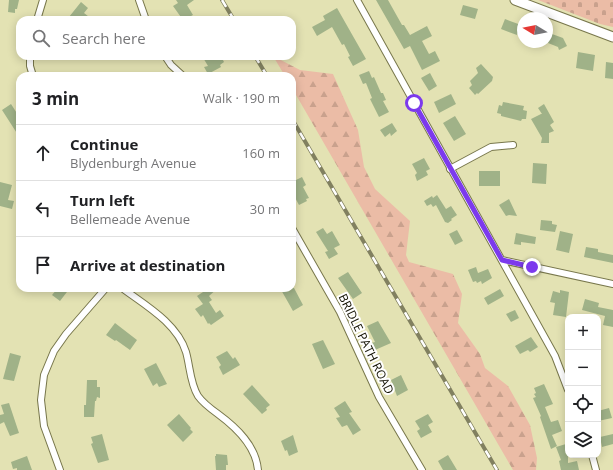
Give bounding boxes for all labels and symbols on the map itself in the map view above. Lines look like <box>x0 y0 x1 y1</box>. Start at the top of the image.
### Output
north arrow <box>517 12 553 48</box>
route start <box>405 94 423 112</box>
route end <box>523 258 541 276</box>
street label: BRIDLE PATH ROAD <box>335 291 398 397</box>

